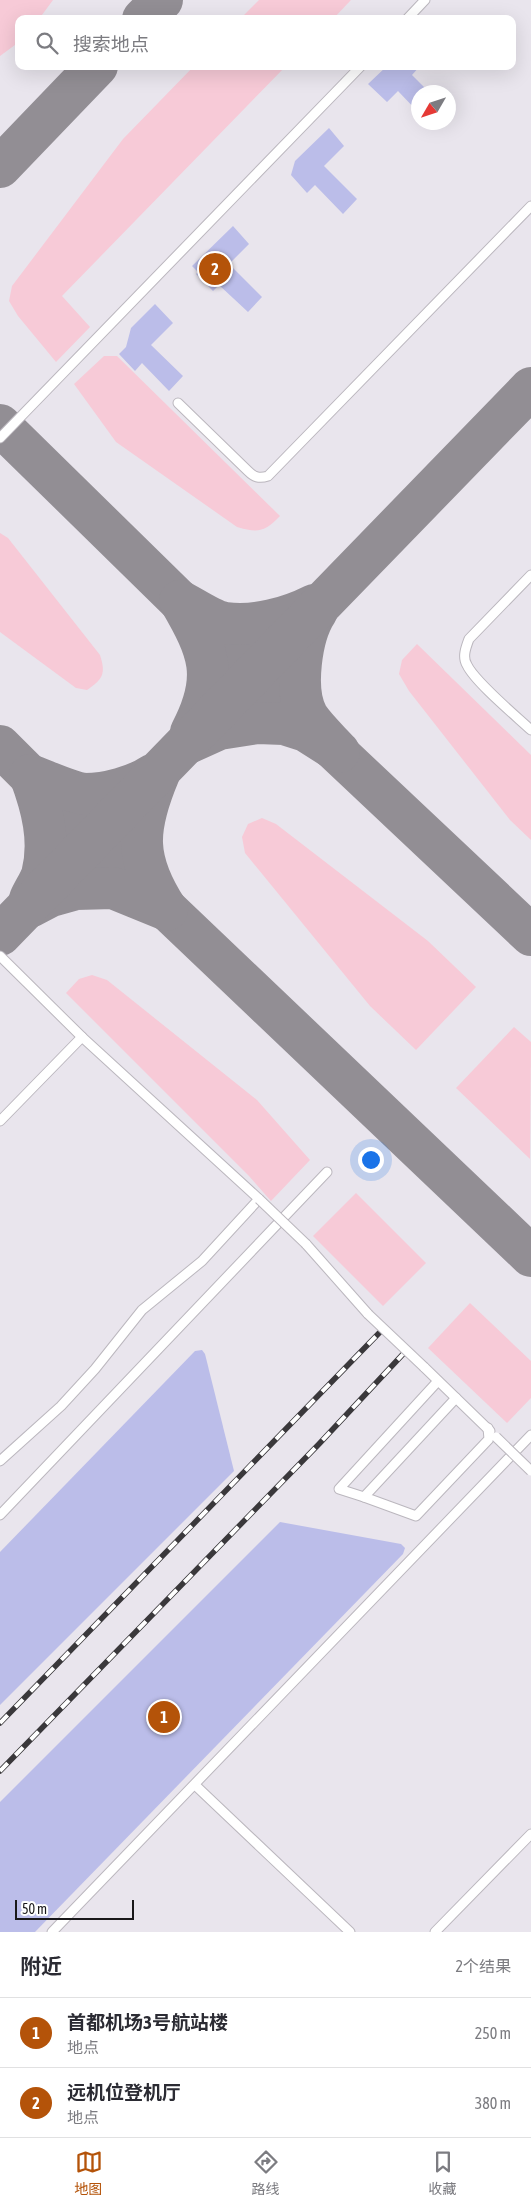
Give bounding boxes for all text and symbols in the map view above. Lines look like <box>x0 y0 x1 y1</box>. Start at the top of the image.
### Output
search box <box>15 15 516 70</box>
icon: search <box>33 29 61 57</box>
text: 搜索地点 <box>73 33 149 55</box>
north arrow <box>411 85 456 130</box>
pin: 2 <box>199 250 231 288</box>
your location <box>358 1147 384 1173</box>
pin: 1 <box>148 1698 180 1736</box>
scale bar <box>15 1897 134 1920</box>
text: 50 m <box>22 1901 47 1917</box>
text: 附近 <box>20 1954 62 1978</box>
text: 2个结果 <box>455 1957 511 1975</box>
text: 首都机场3号航站楼 <box>67 2011 228 2033</box>
text: 1 <box>32 2024 40 2042</box>
text: 250 m <box>475 2024 511 2042</box>
text: 地点 <box>67 2038 99 2056</box>
text: 远机位登机厅 <box>67 2081 181 2103</box>
text: 2 <box>32 2094 40 2112</box>
text: 380 m <box>475 2094 511 2112</box>
text: 地点 <box>67 2108 99 2126</box>
tab: 地图 <box>75 2148 103 2198</box>
tab: 路线 <box>252 2148 280 2198</box>
tab: 收藏 <box>429 2148 457 2198</box>

